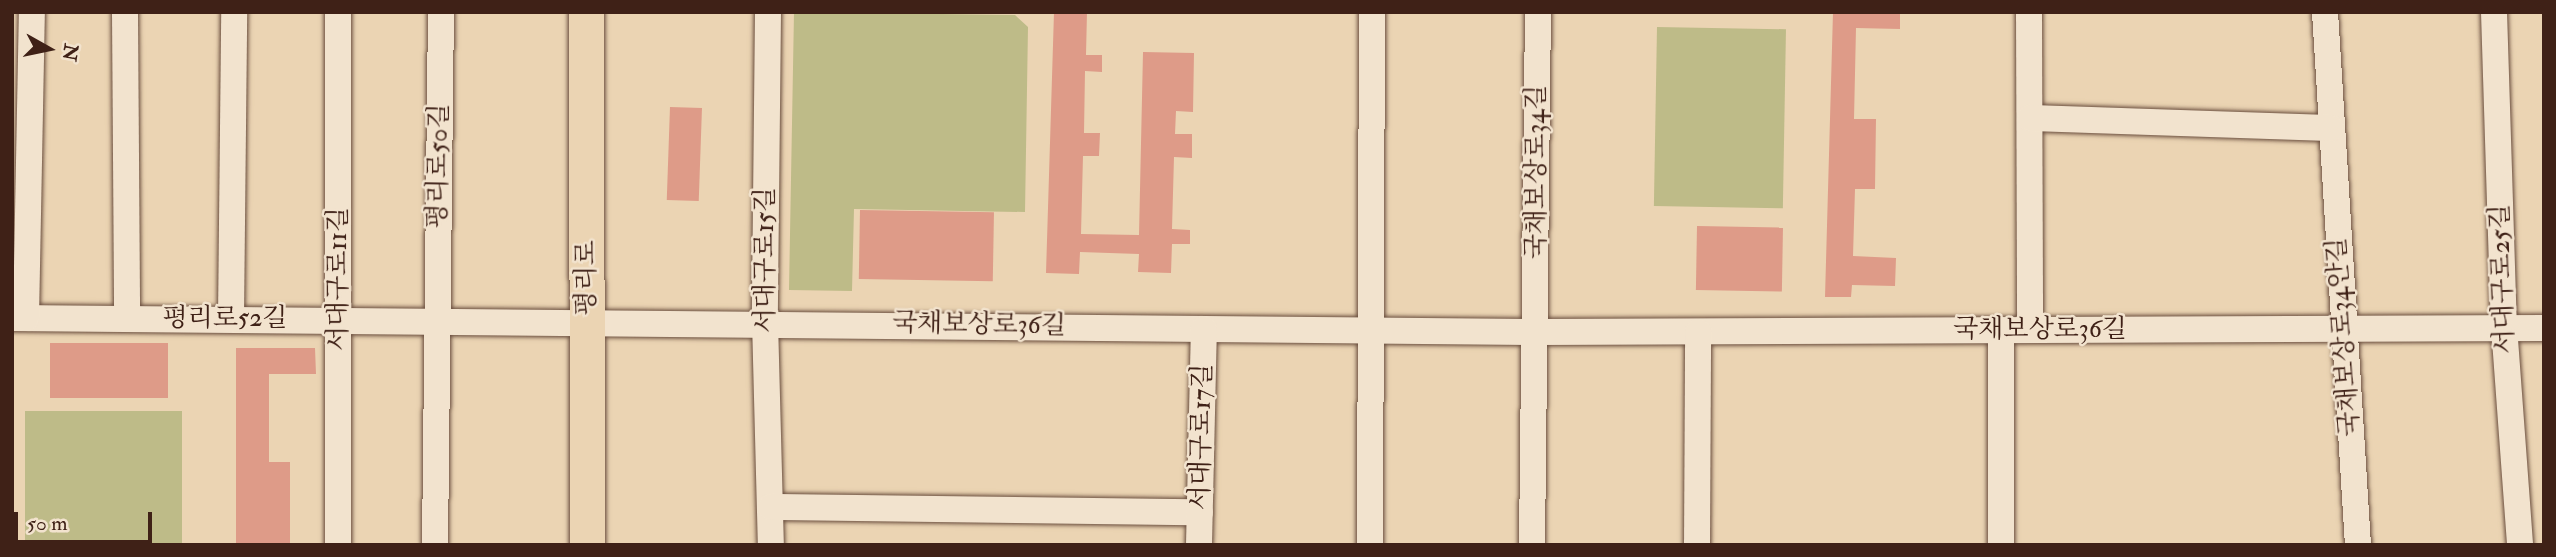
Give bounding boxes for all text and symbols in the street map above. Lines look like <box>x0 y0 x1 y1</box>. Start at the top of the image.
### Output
north arrow <box>14 14 84 84</box>
text: N <box>57 42 83 63</box>
street label: 국채보상로34길 <box>1521 85 1553 259</box>
street label: 평리로50길 <box>422 103 456 229</box>
street label: 서대구로15길 <box>750 187 782 333</box>
street label: 서대구로25길 <box>2485 203 2521 355</box>
street label: 서대구로11길 <box>323 207 355 351</box>
street label: 국채보상로34안길 <box>2321 236 2367 438</box>
street label: 평리로 <box>571 240 603 316</box>
street label: 평리로52길 <box>163 303 287 335</box>
street label: 국채보상로36길 <box>892 308 1066 342</box>
street label: 국채보상로36길 <box>1953 314 2127 346</box>
street label: 서대구로17길 <box>1185 363 1219 511</box>
scale bar <box>18 498 156 542</box>
text: 50 m <box>27 510 68 537</box>

